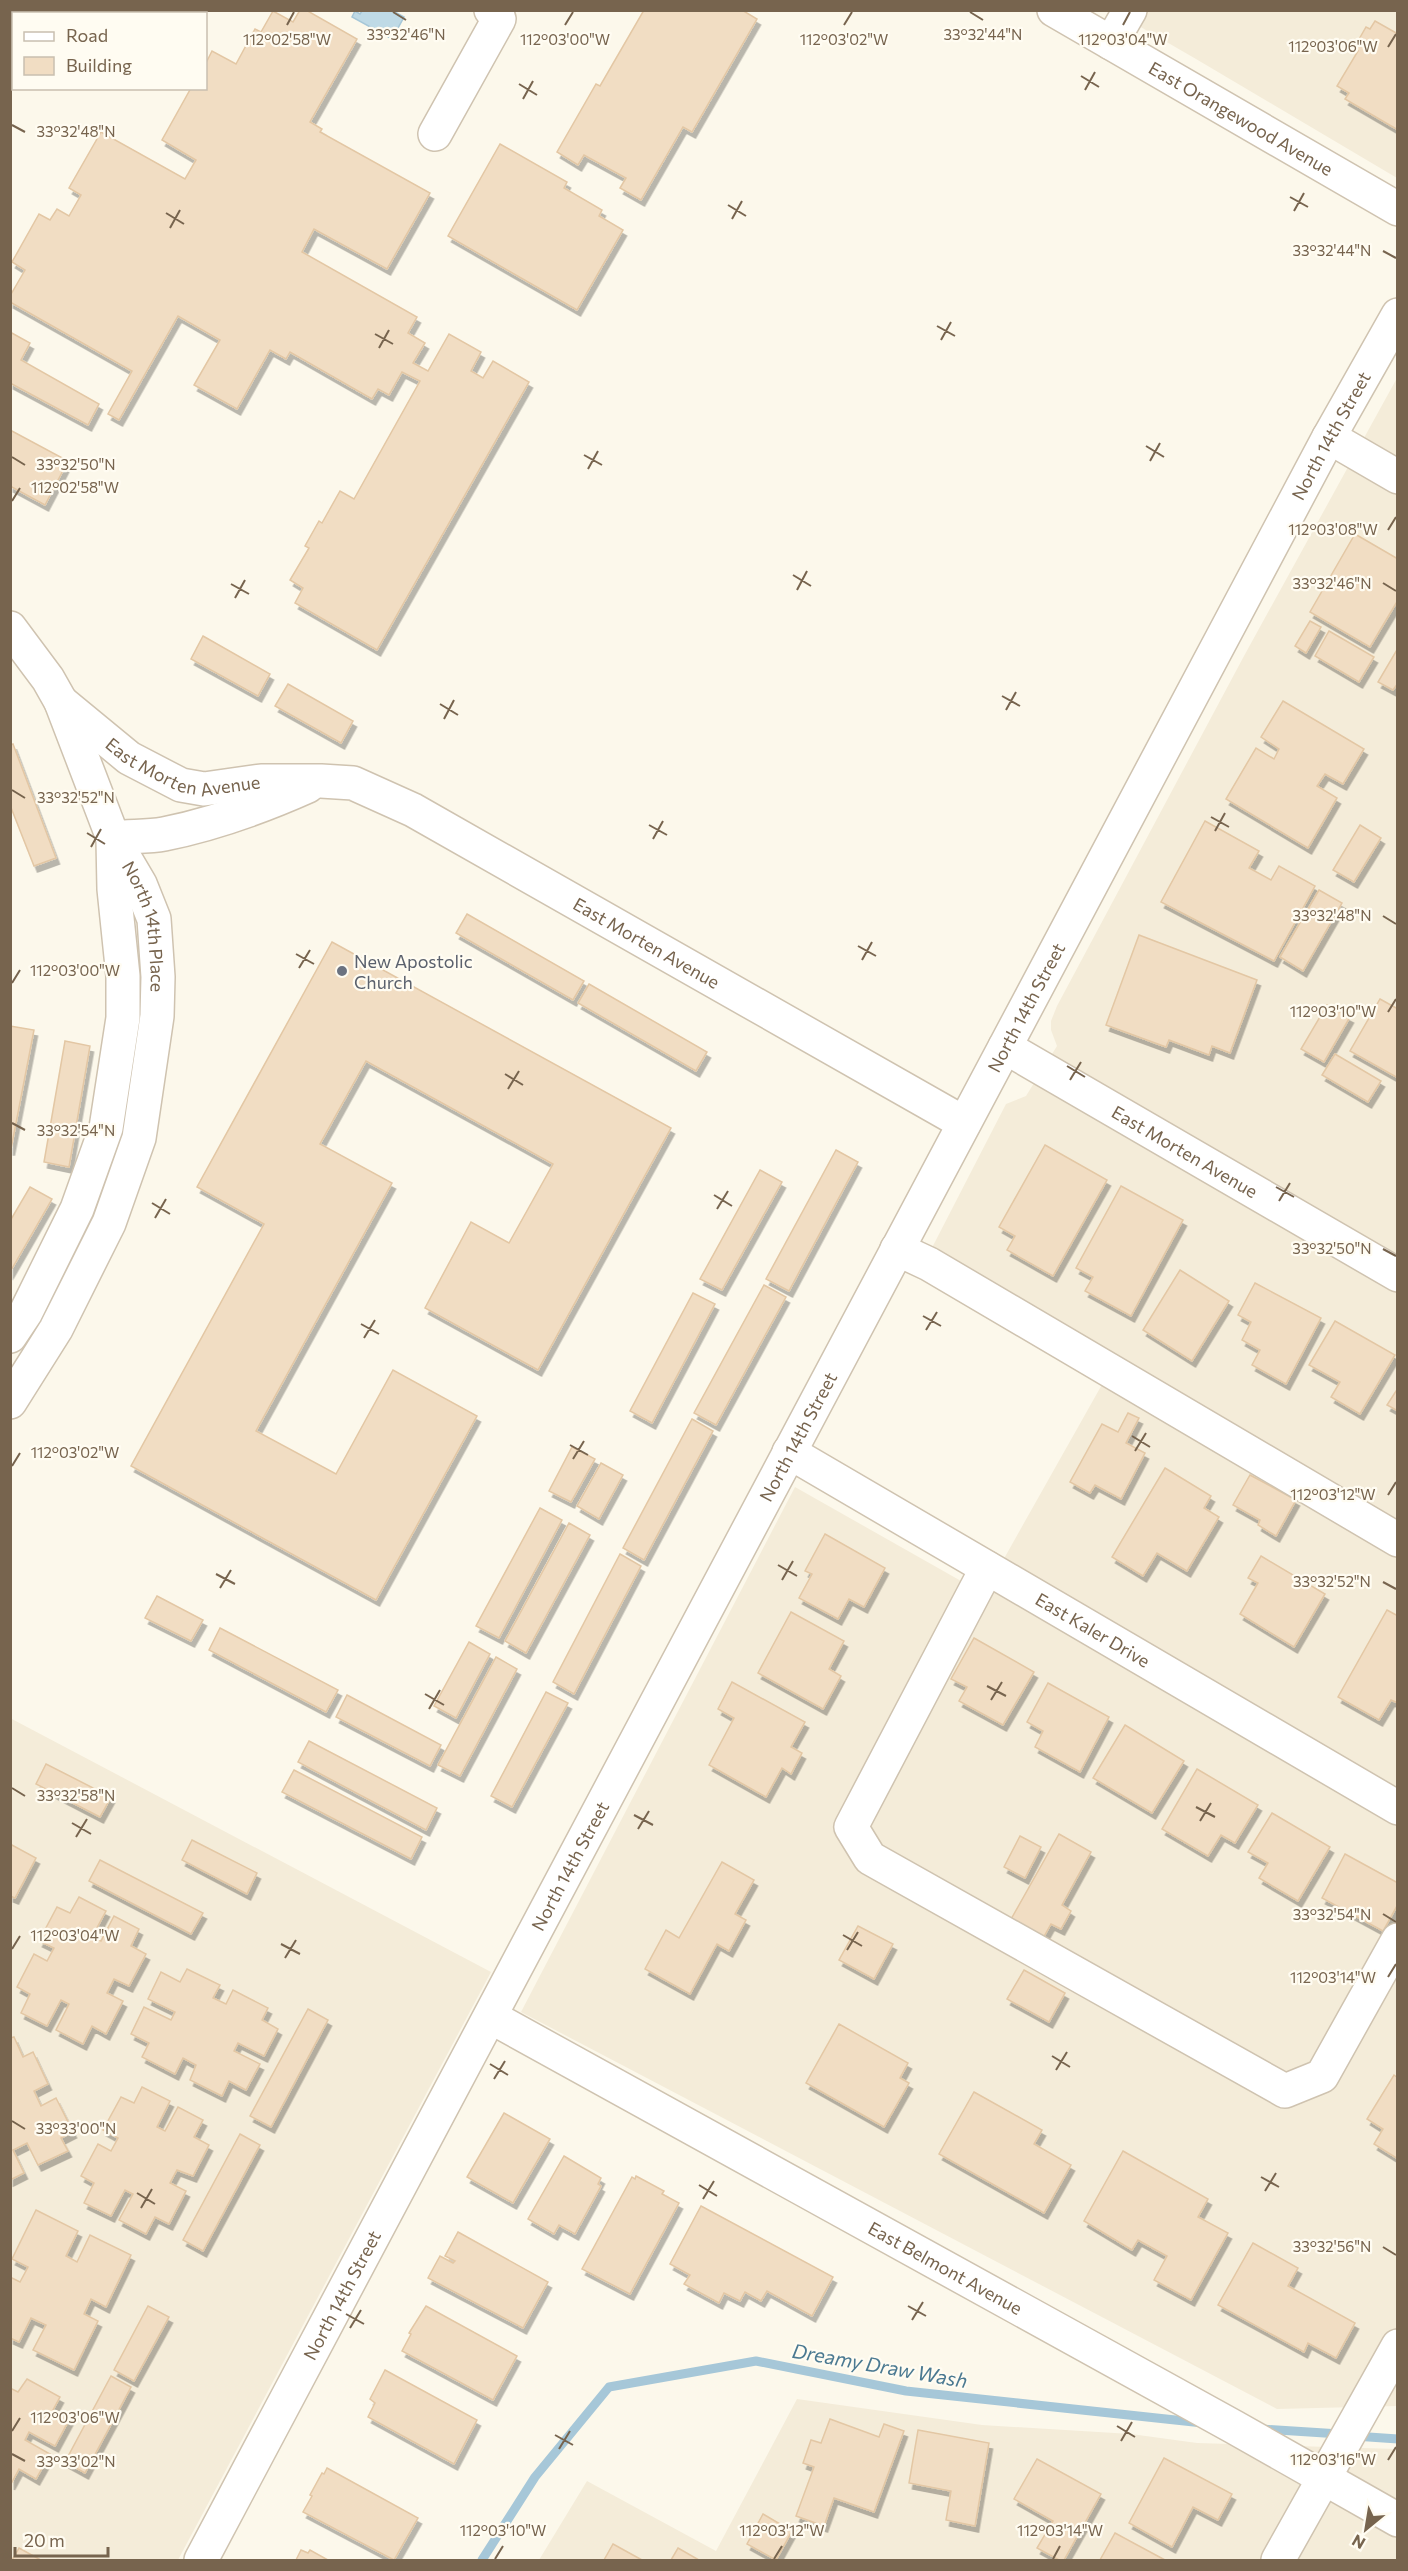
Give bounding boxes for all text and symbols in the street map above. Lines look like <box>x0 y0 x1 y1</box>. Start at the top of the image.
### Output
legend <box>12 12 207 90</box>
text: Road <box>66 24 108 46</box>
text: 33°32'46"N <box>367 25 445 43</box>
text: 33°32'44"N <box>944 25 1022 43</box>
text: 112°02'58"W <box>243 30 331 48</box>
text: 112°03'00"W <box>520 30 610 48</box>
text: 112°03'02"W <box>800 30 888 48</box>
text: 112°03'04"W <box>1078 30 1168 48</box>
text: 112°03'06"W <box>1288 37 1378 55</box>
text: Building <box>66 54 132 76</box>
street label: East Orangewood Avenue <box>1145 56 1337 180</box>
text: 33°32'48"N <box>37 122 115 140</box>
text: 33°32'44"N <box>1293 241 1371 259</box>
street label: North 14th Street <box>1287 368 1375 504</box>
text: 33°32'50"N <box>36 455 116 473</box>
text: 112°02'58"W <box>31 478 119 496</box>
text: 112°03'08"W <box>1288 520 1378 538</box>
text: 33°32'46"N <box>1293 574 1371 592</box>
street label: East Morten Avenue <box>102 733 261 800</box>
text: 33°32'52"N <box>37 788 115 806</box>
street label: North 14th Place <box>118 857 169 993</box>
street label: East Morten Avenue <box>569 892 724 993</box>
text: 33°32'48"N <box>1293 906 1371 924</box>
street label: North 14th Street <box>983 939 1069 1076</box>
place label: New Apostolic Church <box>354 950 473 993</box>
text: 112°03'00"W <box>30 961 120 979</box>
marker: New Apostolic Church <box>335 964 349 978</box>
text: 112°03'10"W <box>1290 1002 1376 1020</box>
street label: East Morten Avenue <box>1108 1101 1262 1202</box>
text: 33°32'54"N <box>37 1121 115 1139</box>
text: 33°32'50"N <box>1292 1239 1372 1257</box>
street label: North 14th Street <box>754 1368 841 1505</box>
text: 112°03'02"W <box>31 1443 119 1461</box>
text: 112°03'12"W <box>1290 1485 1376 1503</box>
text: 33°32'52"N <box>1293 1572 1371 1590</box>
street label: East Kaler Drive <box>1032 1588 1154 1672</box>
text: 33°32'58"N <box>37 1786 115 1804</box>
street label: North 14th Street <box>526 1797 613 1934</box>
text: 33°32'54"N <box>1293 1905 1371 1923</box>
text: 112°03'04"W <box>30 1926 120 1944</box>
text: 112°03'14"W <box>1290 1968 1376 1986</box>
text: 33°33'00"N <box>36 2119 116 2137</box>
street label: East Belmont Avenue <box>865 2216 1026 2319</box>
street label: North 14th Street <box>298 2227 385 2364</box>
text: 33°32'56"N <box>1293 2237 1371 2255</box>
water label: Dreamy Draw Wash <box>791 2338 969 2392</box>
text: 112°03'06"W <box>30 2408 120 2426</box>
text: 112°03'16"W <box>1290 2450 1376 2468</box>
text: 33°33'02"N <box>36 2452 116 2470</box>
north arrow <box>1336 2499 1396 2559</box>
scale bar <box>15 2520 108 2558</box>
text: 112°03'10"W <box>460 2521 546 2539</box>
text: 112°03'12"W <box>739 2521 825 2539</box>
text: 112°03'14"W <box>1017 2521 1103 2539</box>
text: 20 m <box>24 2529 65 2551</box>
text: N <box>1348 2531 1368 2554</box>

